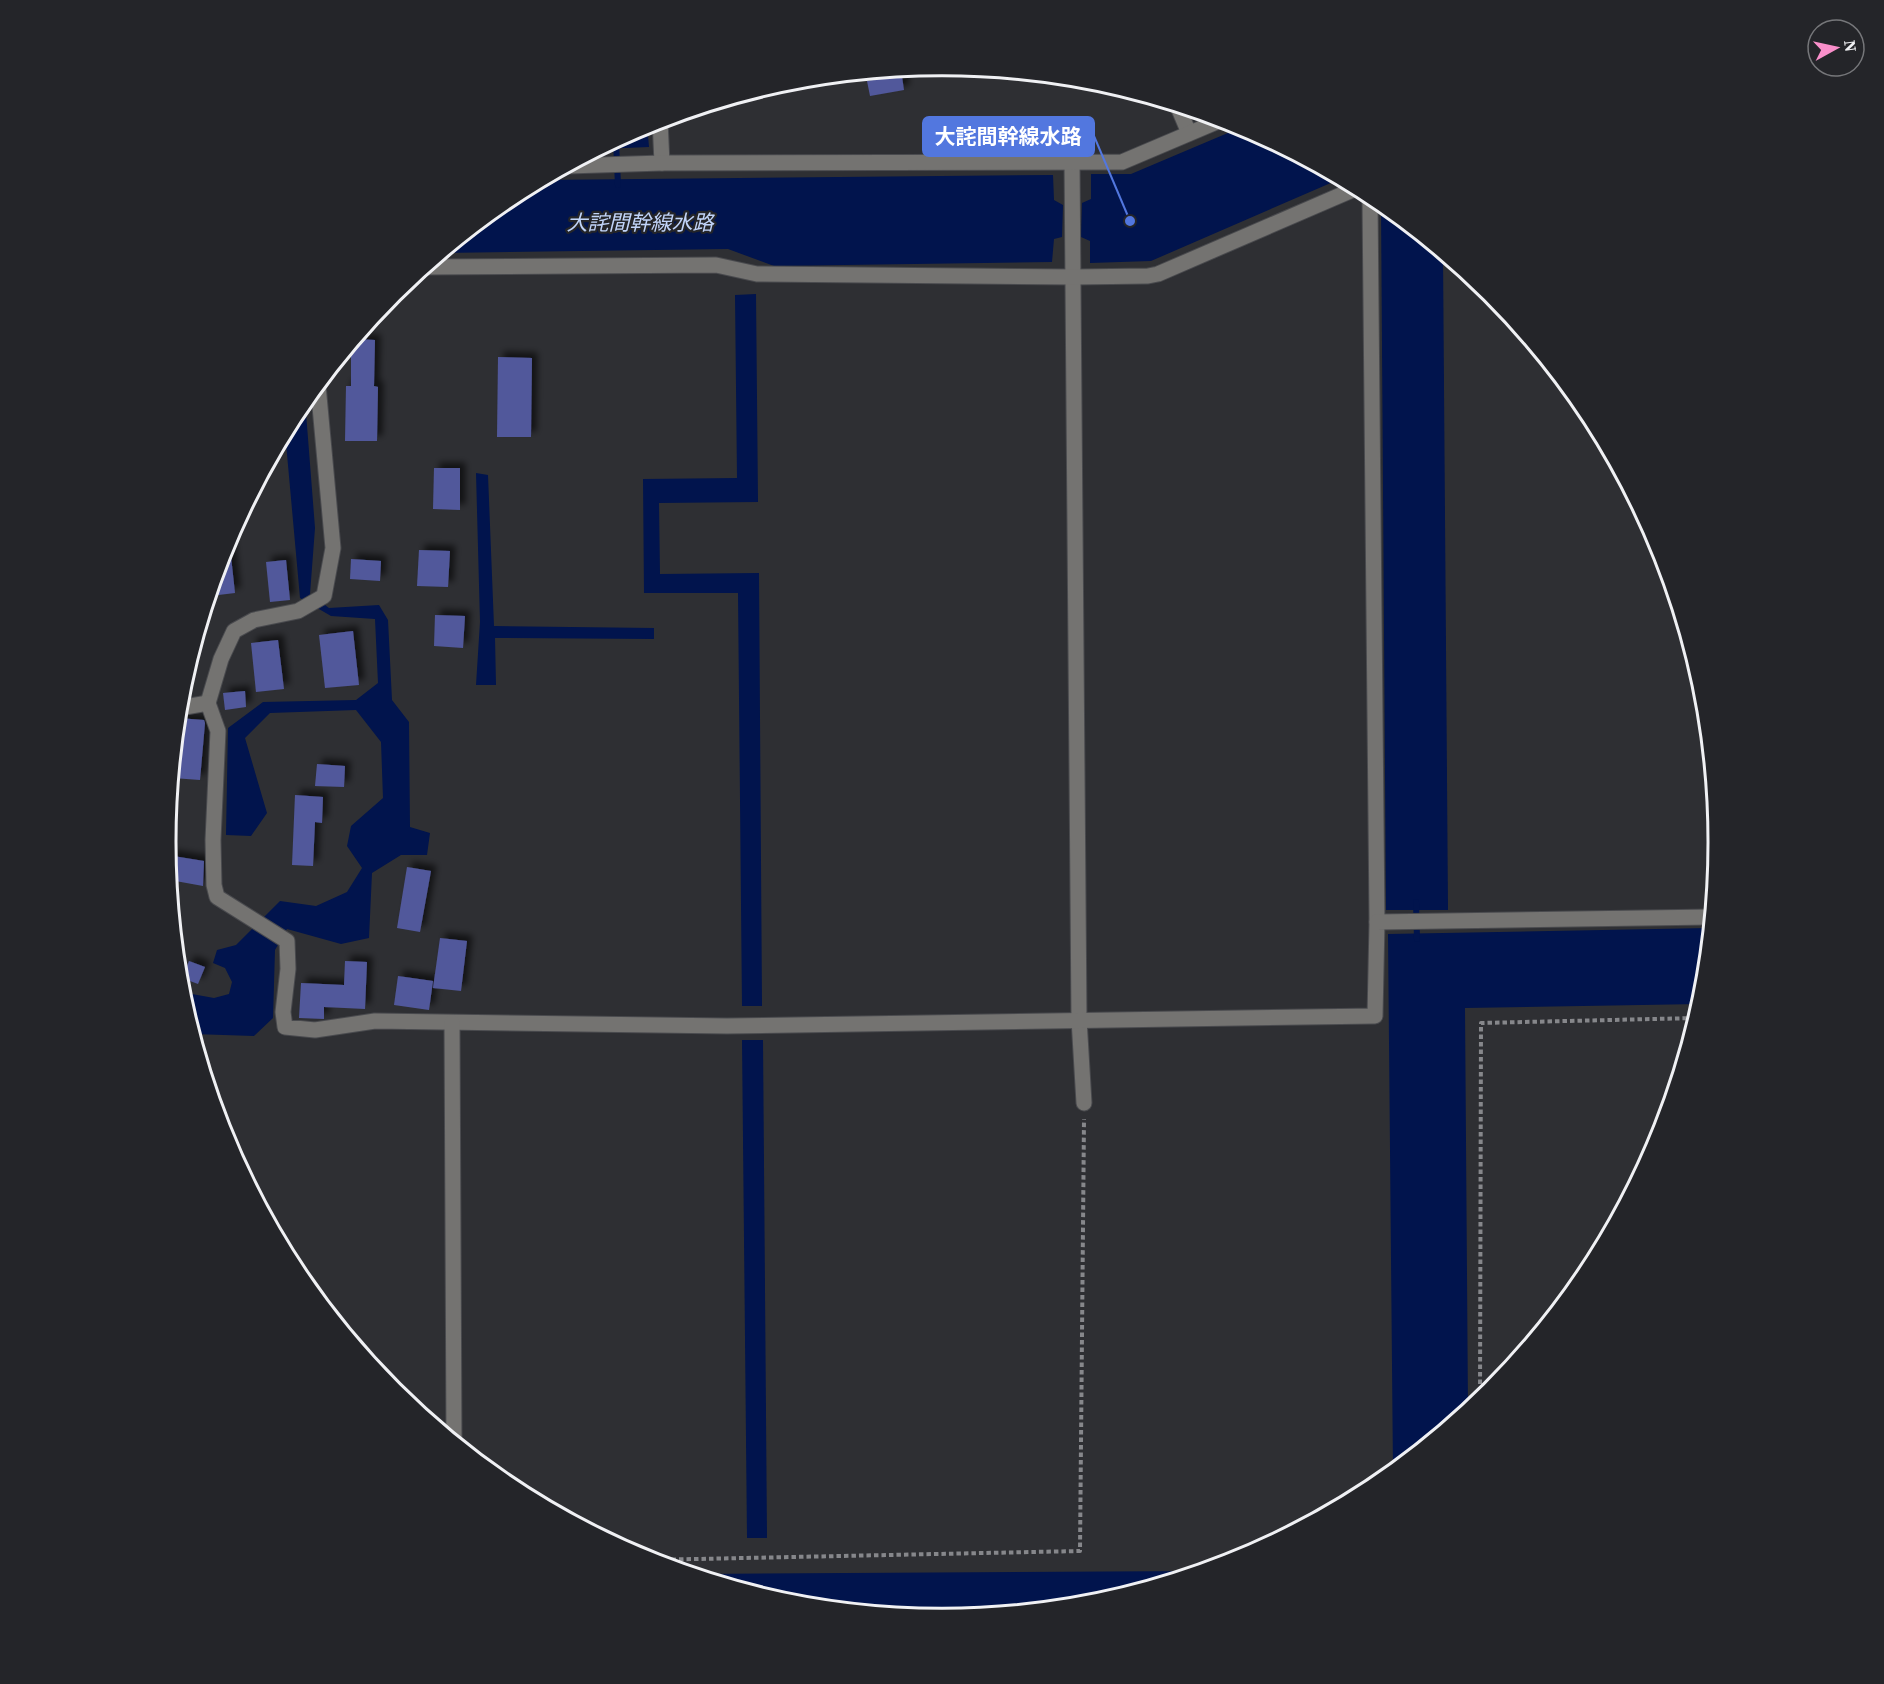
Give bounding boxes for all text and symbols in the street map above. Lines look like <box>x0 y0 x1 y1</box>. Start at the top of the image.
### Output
north arrow <box>1806 18 1866 78</box>
text: N <box>1839 39 1863 54</box>
callout: 大詫間幹線水路 <box>923 117 1094 156</box>
text: 大詫間幹線水路 <box>935 122 1082 151</box>
water label: 大詫間幹線水路 <box>567 208 715 237</box>

